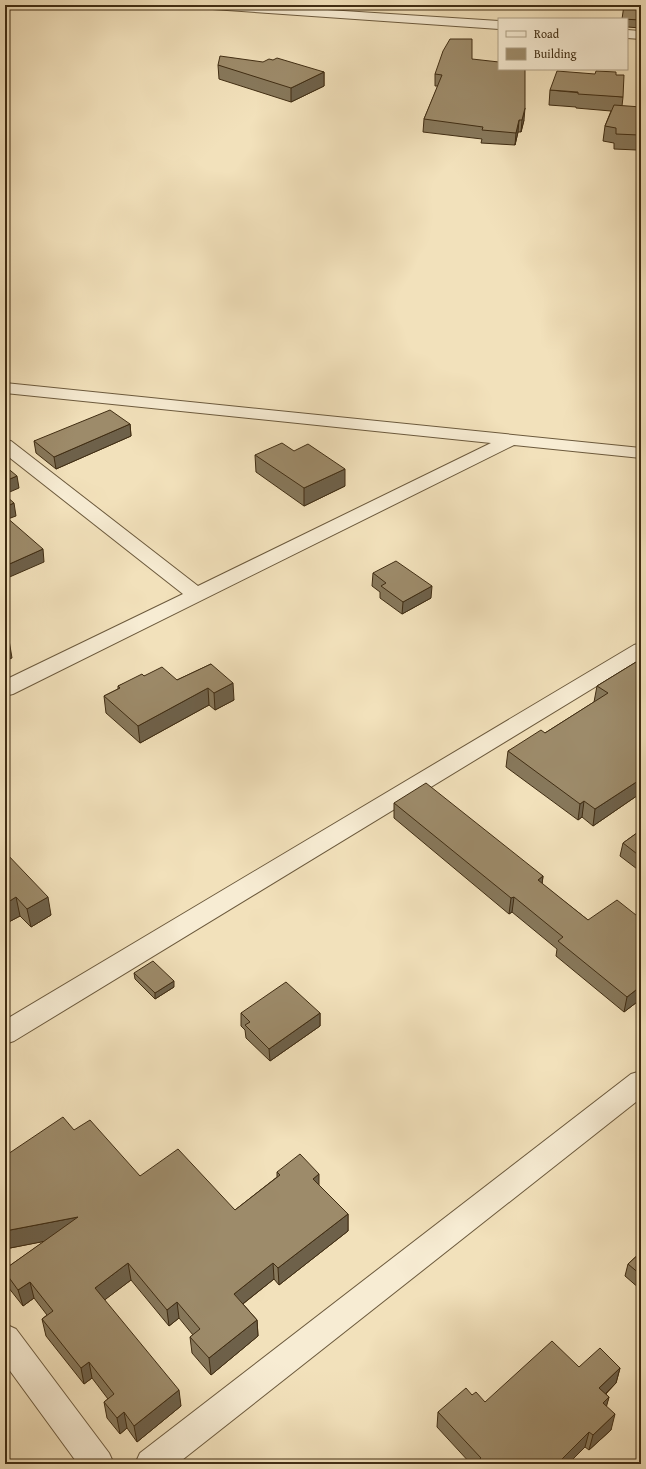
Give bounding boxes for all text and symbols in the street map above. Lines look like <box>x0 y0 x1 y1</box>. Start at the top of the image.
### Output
legend <box>498 18 628 70</box>
text: Road <box>534 25 560 42</box>
text: Building <box>534 45 577 62</box>

